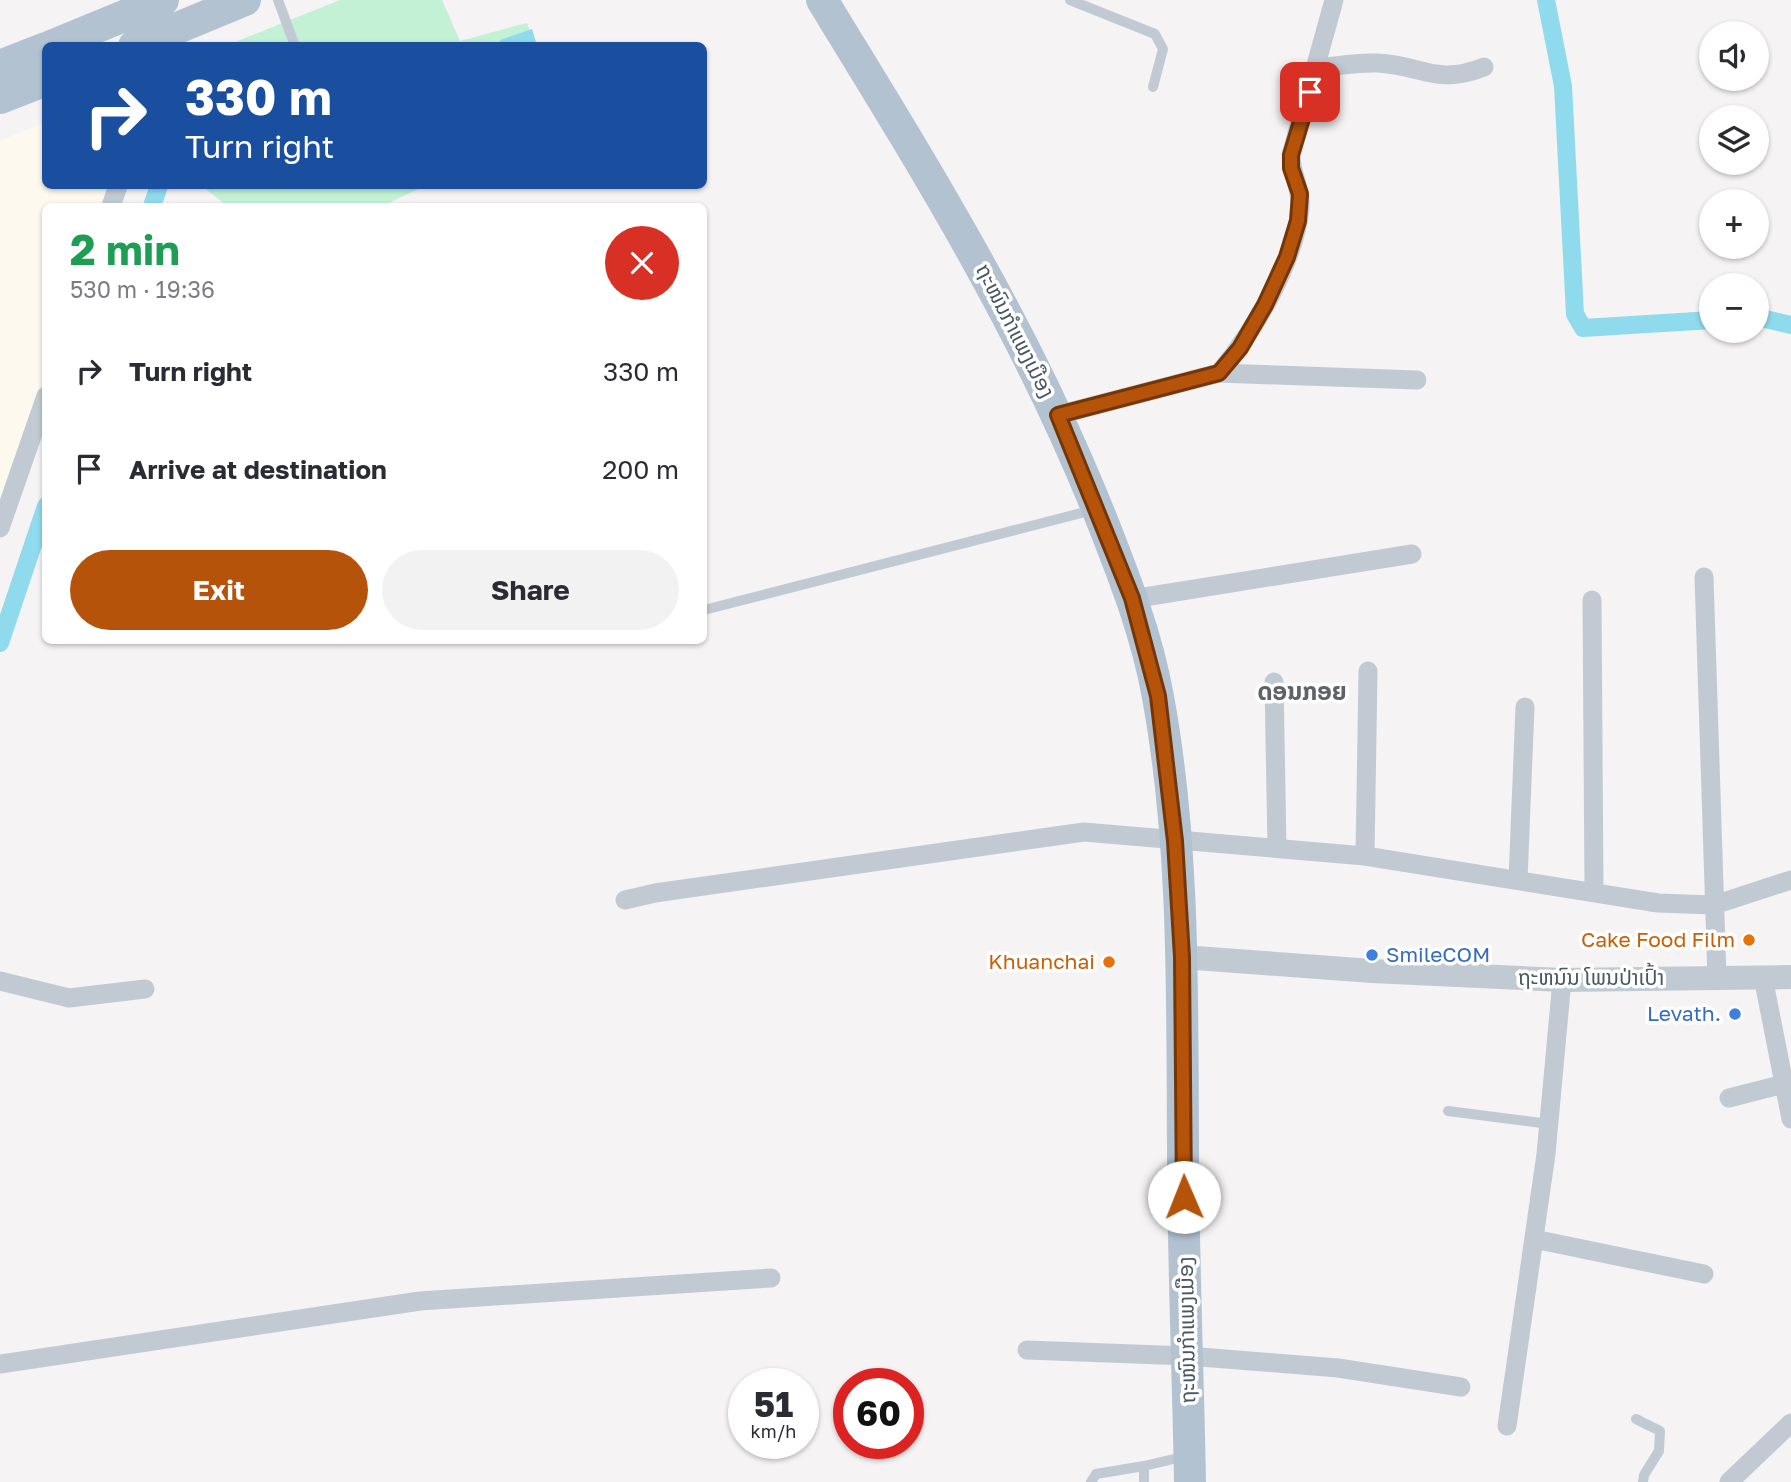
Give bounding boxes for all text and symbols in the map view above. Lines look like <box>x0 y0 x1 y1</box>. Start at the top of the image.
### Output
map controls <box>1699 21 1769 343</box>
button: sound <box>1699 21 1769 91</box>
pin <box>1280 62 1340 122</box>
text: 330 m <box>185 67 332 126</box>
icon: right <box>70 70 161 161</box>
icon: arrive <box>1291 73 1329 111</box>
button: layers <box>1699 105 1769 175</box>
text: Turn right <box>185 127 334 165</box>
button: + <box>1699 189 1769 259</box>
text: 2 min <box>70 224 180 274</box>
button: close <box>605 226 679 300</box>
street label: ຖະໜົນກຳແພງເມືອງ <box>971 259 1061 402</box>
button: − <box>1699 273 1769 343</box>
text: 530 m · 19:36 <box>70 275 215 303</box>
icon: right <box>70 352 108 390</box>
text: Turn right <box>129 356 252 387</box>
text: 330 m <box>603 356 679 387</box>
icon: arrive <box>70 450 108 488</box>
text: Arrive at destination <box>129 454 387 485</box>
text: 200 m <box>602 454 679 485</box>
button: Exit <box>70 550 368 630</box>
button: Share <box>382 550 679 630</box>
district label: ດອນກອຍ <box>1258 676 1346 705</box>
place label: Cake Food Film <box>1581 926 1735 952</box>
marker: Cake Food Film <box>1741 932 1757 948</box>
place label: SmileCOM <box>1386 941 1490 967</box>
marker: SmileCOM <box>1364 947 1380 963</box>
place label: Khuanchai <box>988 948 1095 974</box>
marker: Khuanchai <box>1101 954 1117 970</box>
street label: ຖະຫນົນ ໂພນປ່າເປົ້າ <box>1518 962 1664 990</box>
place label: Levath. <box>1647 1000 1721 1026</box>
marker: Levath. <box>1727 1006 1743 1022</box>
position arrow <box>1147 1160 1221 1234</box>
street label: ຖະໜົນກຳແພງເມືອງ <box>1172 1256 1200 1404</box>
speed limit sign: 60 <box>833 1368 924 1459</box>
text: 51 <box>754 1383 793 1425</box>
text: km/h <box>751 1420 796 1442</box>

